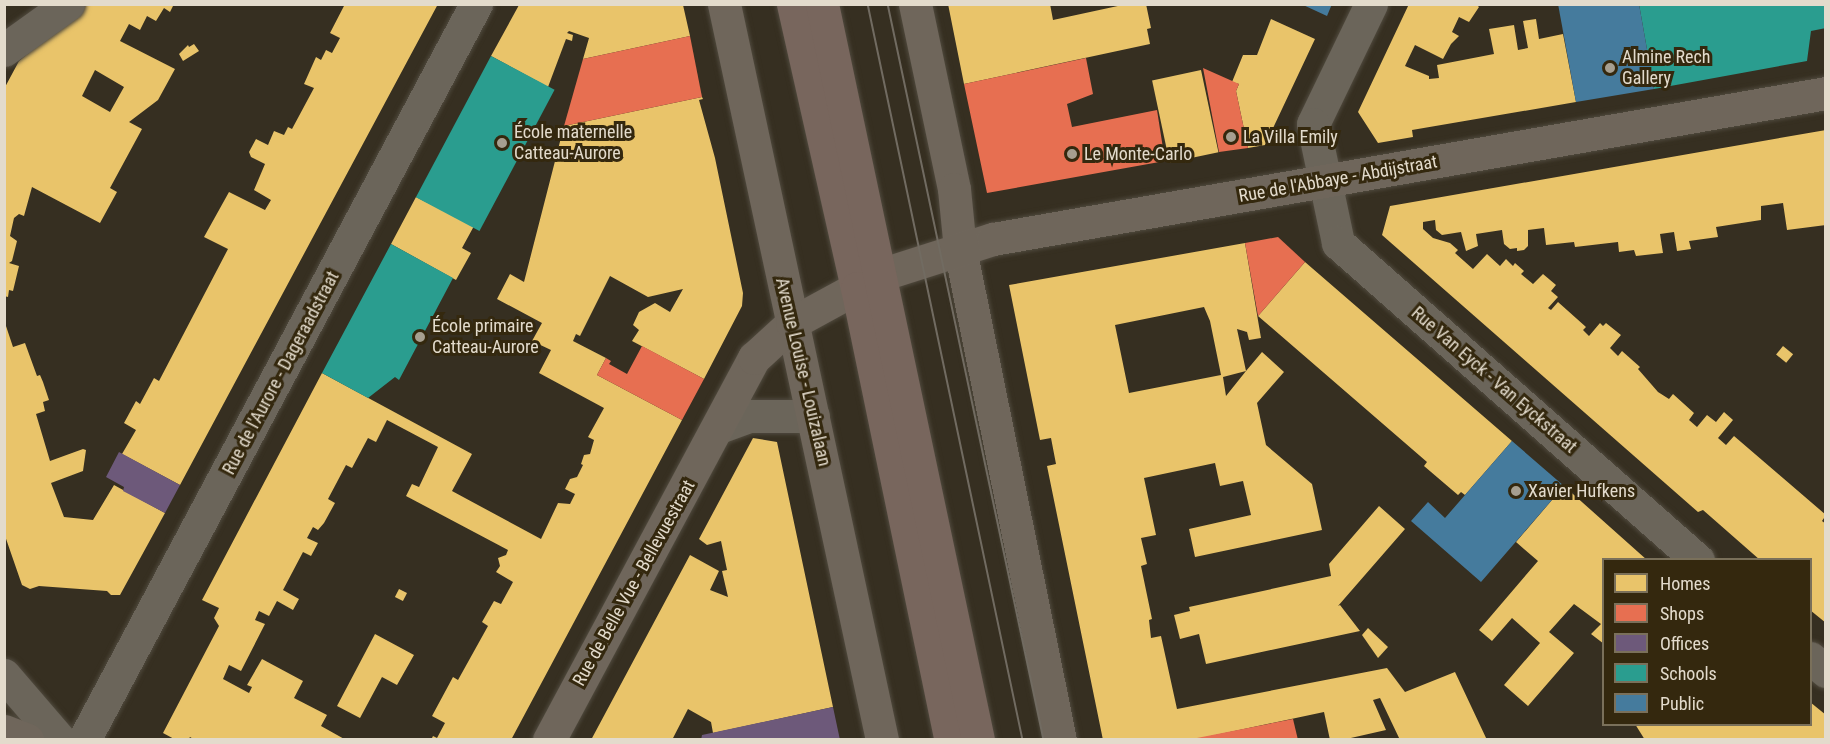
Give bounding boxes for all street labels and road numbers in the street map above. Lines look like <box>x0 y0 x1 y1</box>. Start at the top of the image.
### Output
street label: Rue de l'Abbaye - Abdijstraat <box>1237 151 1439 207</box>
street label: Rue de l'Aurore - Dageraadstraat <box>218 268 344 478</box>
street label: Avenue Louise - Louizalaan <box>771 276 835 468</box>
street label: Rue Van Eyck - Van Eyckstraat <box>1407 302 1581 458</box>
street label: Rue de Belle Vue - Bellevuestraat <box>568 476 700 690</box>

